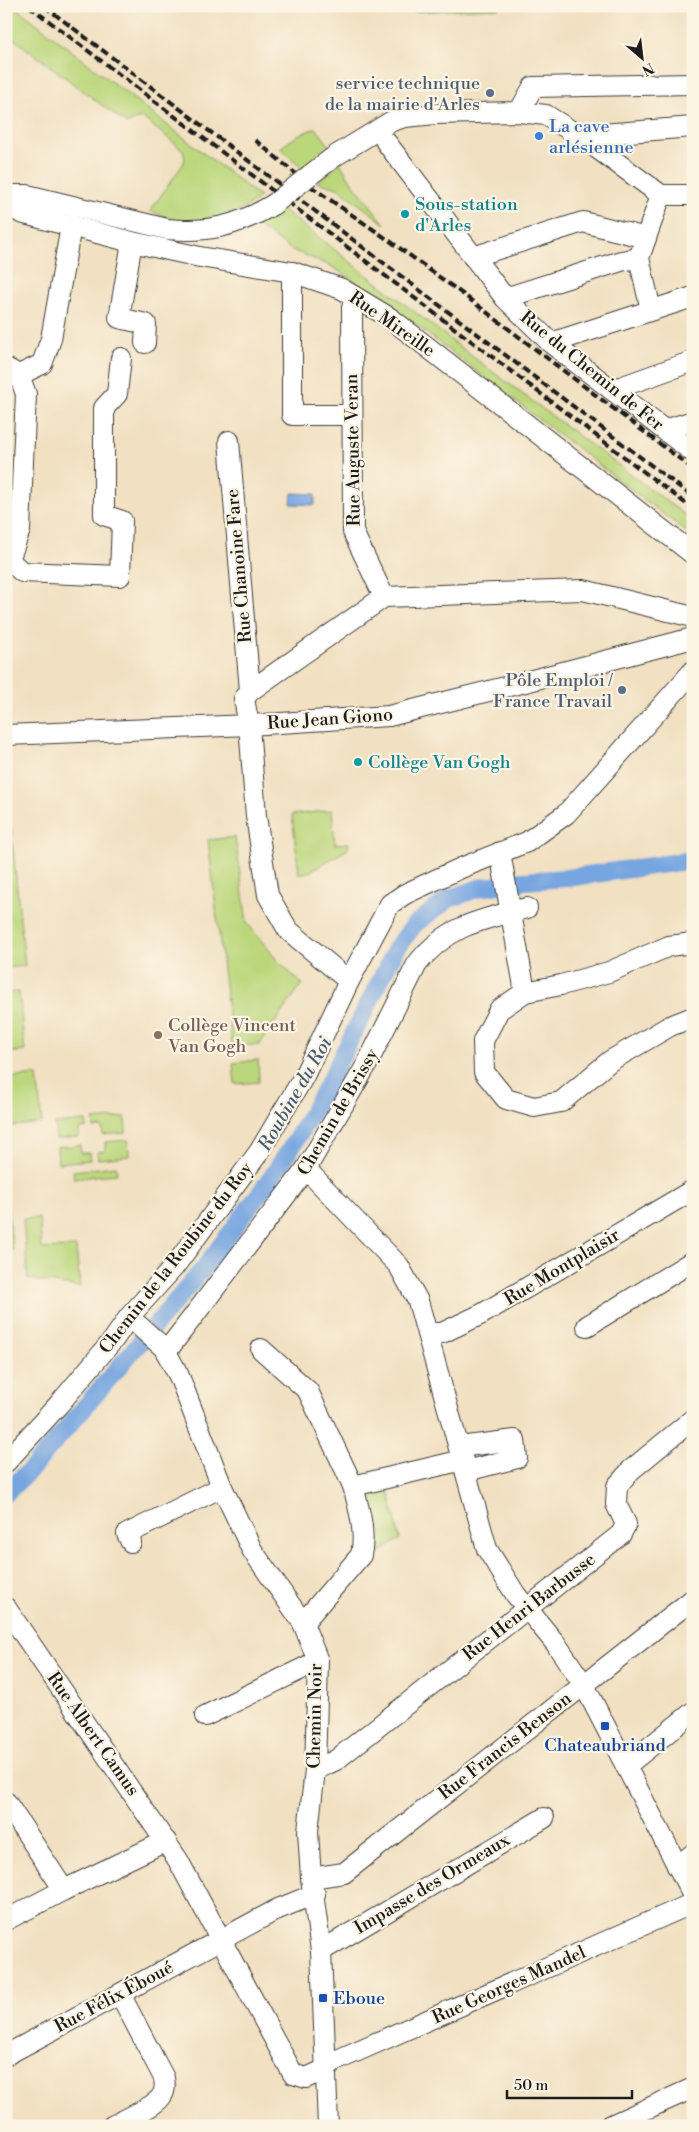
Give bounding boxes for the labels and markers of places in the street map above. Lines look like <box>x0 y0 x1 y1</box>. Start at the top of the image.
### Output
place label: service technique de la mairie d'Arles <box>325 72 480 116</box>
marker: service technique de la mairie d'Arles <box>484 87 496 99</box>
place label: La cave arlésienne <box>549 115 633 159</box>
marker: La cave arlésienne <box>533 130 545 142</box>
place label: Sous-station d'Arles <box>415 193 518 237</box>
marker: Sous-station d'Arles <box>399 208 411 220</box>
place label: Pôle Emploi / France Travail <box>493 669 614 713</box>
marker: Pôle Emploi / France Travail <box>616 684 628 696</box>
place label: Collège Van Gogh <box>368 751 511 774</box>
marker: Collège Van Gogh <box>352 756 364 768</box>
place label: Collège Vincent Van Gogh <box>167 1014 297 1058</box>
marker: Collège Vincent Van Gogh <box>152 1029 164 1041</box>
marker: Chateaubriand <box>599 1720 611 1732</box>
place label: Chateaubriand <box>544 1734 666 1757</box>
place label: Eboue <box>333 1987 385 2010</box>
marker: Eboue <box>317 1992 329 2004</box>

